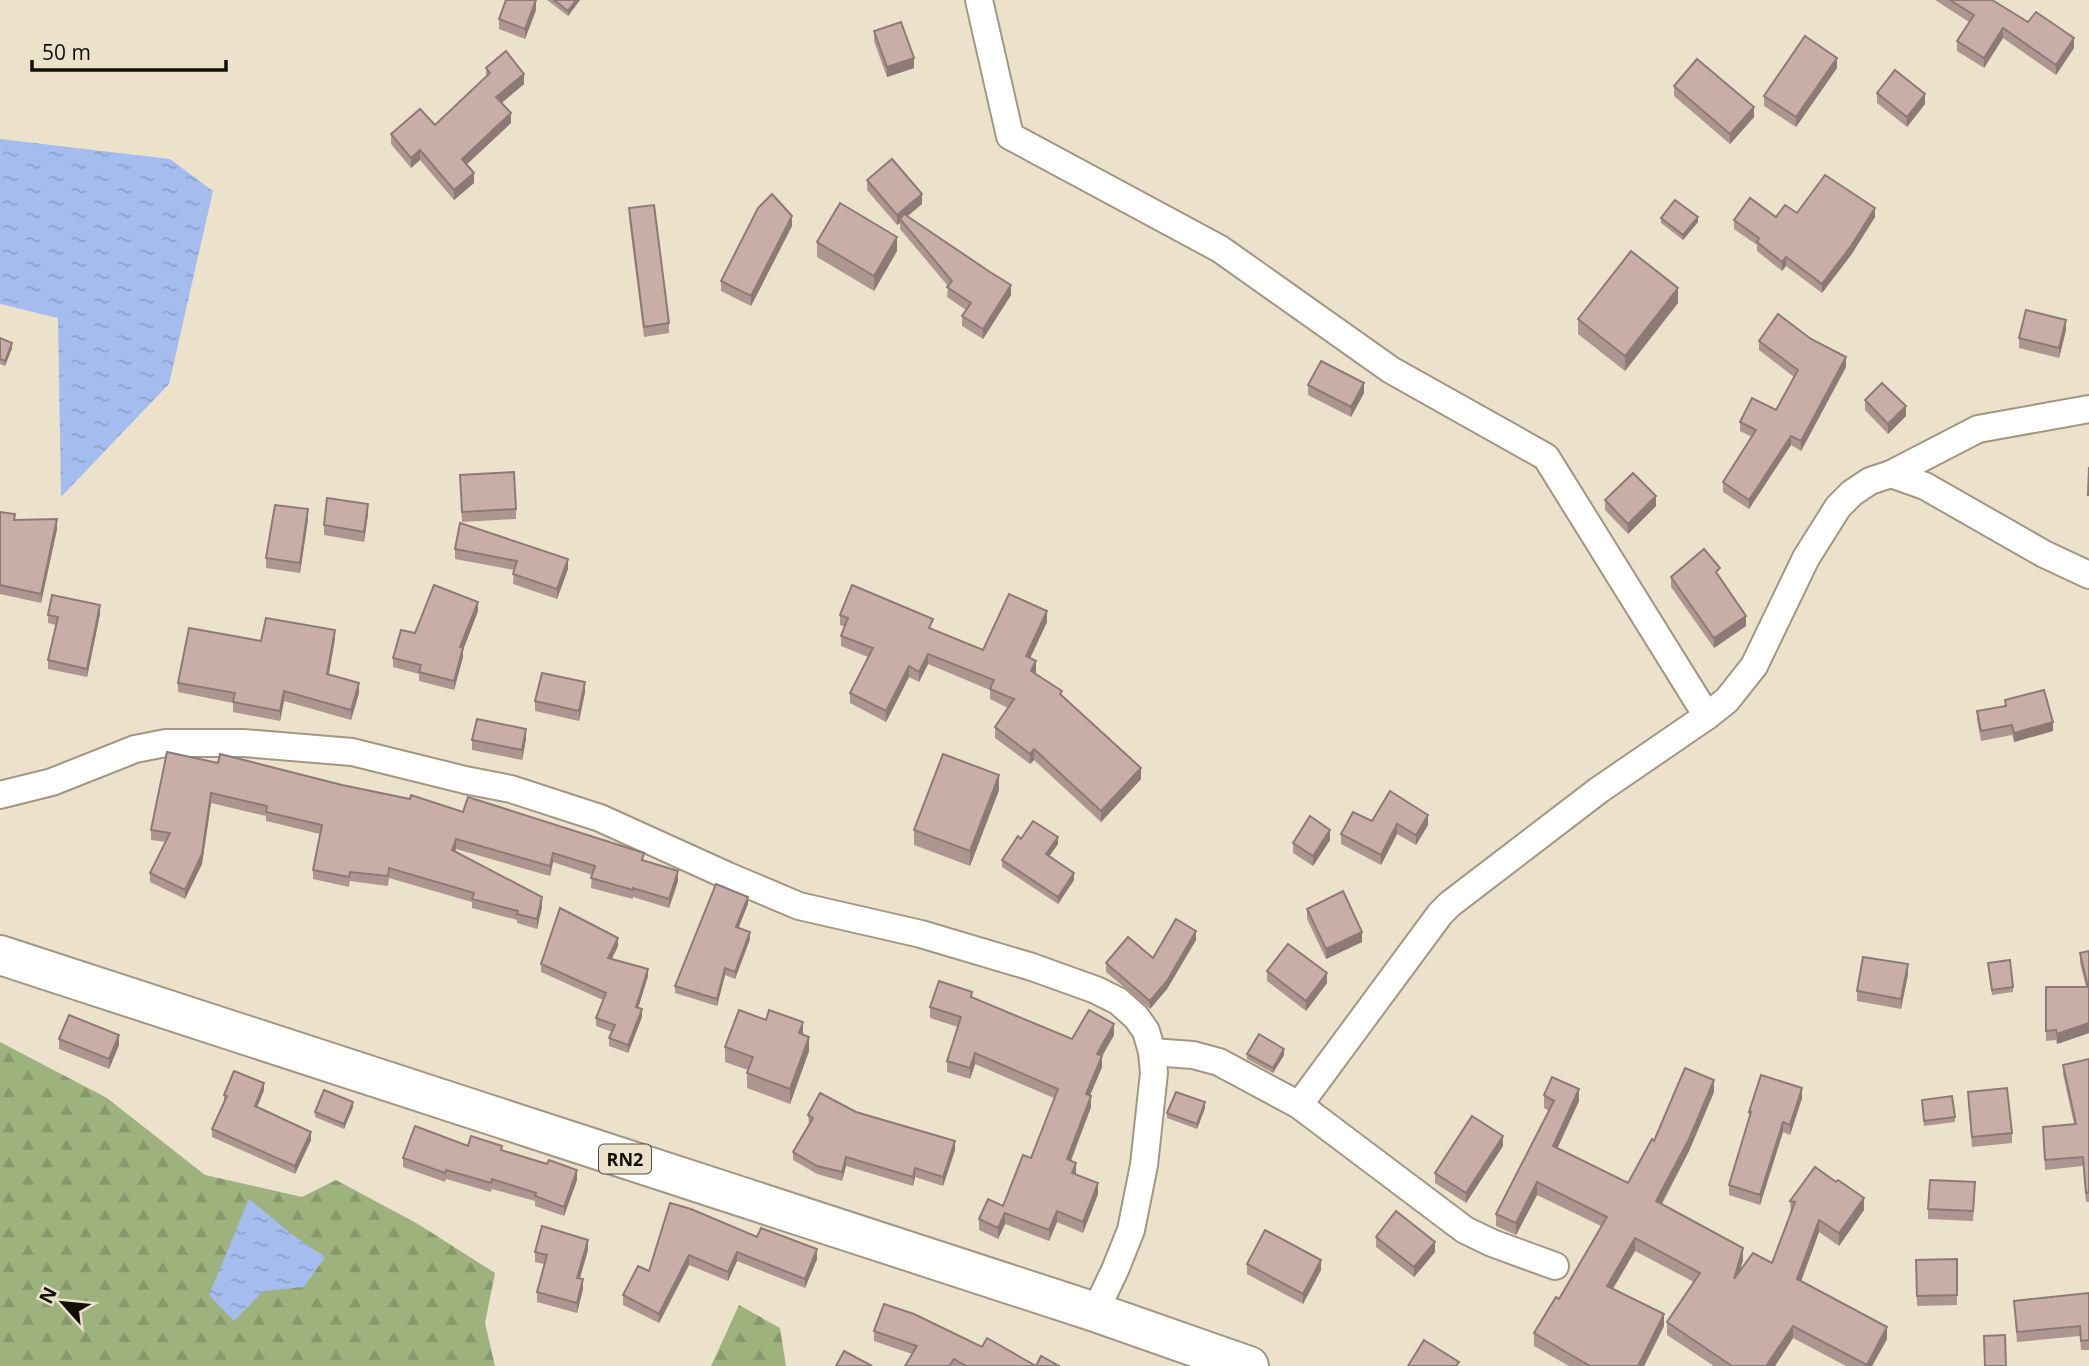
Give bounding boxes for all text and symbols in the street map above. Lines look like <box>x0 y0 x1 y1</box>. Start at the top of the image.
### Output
scale bar <box>32 28 226 72</box>
text: 50 m <box>42 38 91 66</box>
road number: RN2 <box>599 1144 651 1174</box>
north arrow <box>28 1268 98 1338</box>
text: N <box>33 1282 63 1308</box>

